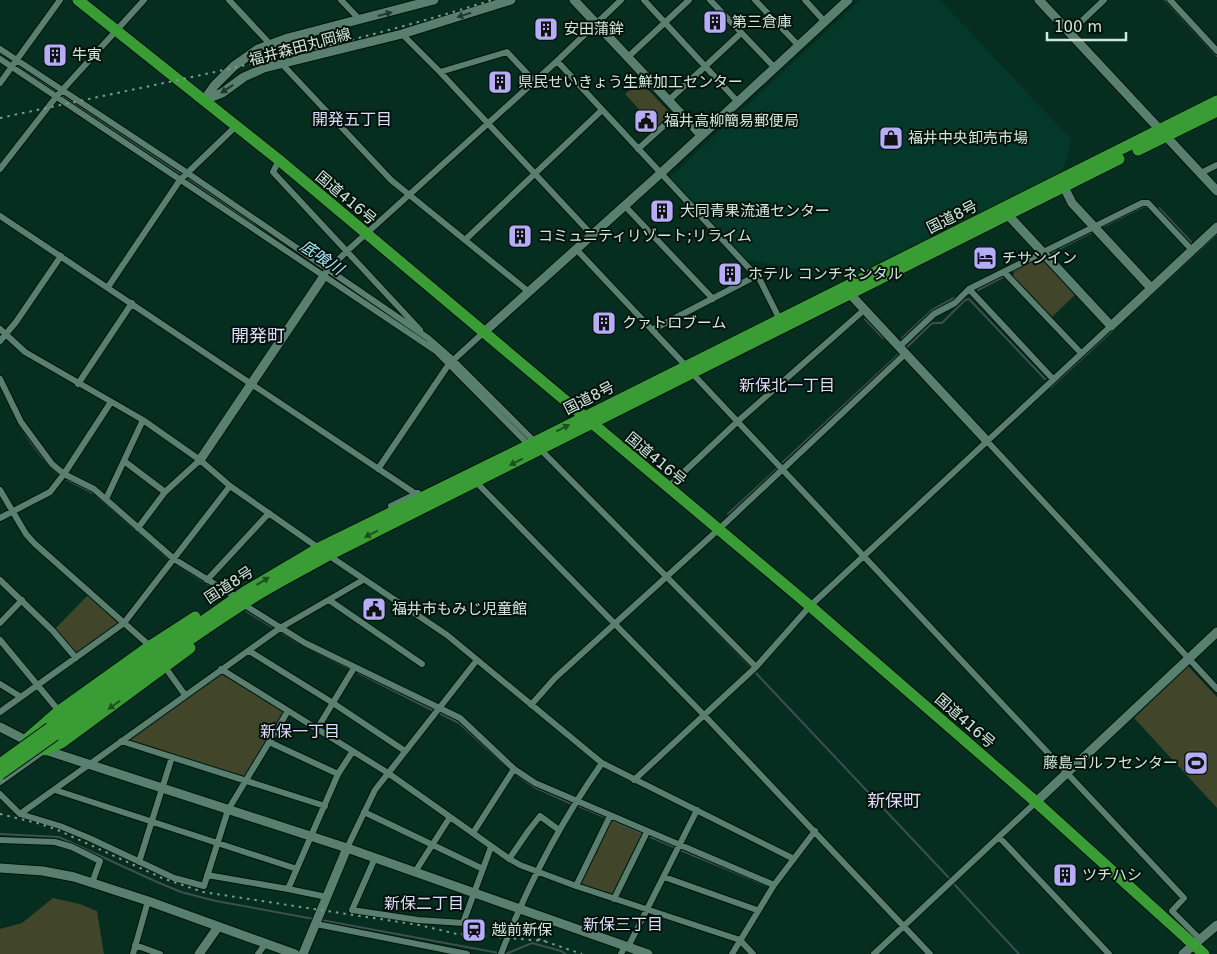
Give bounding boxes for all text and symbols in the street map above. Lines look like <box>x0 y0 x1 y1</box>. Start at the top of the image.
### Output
building icon: 第三倉庫 <box>702 9 728 35</box>
one-way arrow <box>377 10 392 18</box>
scale bar <box>1047 10 1126 42</box>
one-way arrow <box>457 12 472 19</box>
place label: 第三倉庫 <box>732 13 792 31</box>
building icon: 安田蒲鉾 <box>533 16 559 42</box>
text: 100 m <box>1054 18 1102 36</box>
place label: 安田蒲鉾 <box>564 20 624 38</box>
street label: 福井森田丸岡線 <box>247 25 353 69</box>
building icon: 牛寅 <box>42 42 68 68</box>
place label: 牛寅 <box>72 46 102 64</box>
building icon: 県民せいきょう生鮮加工センター <box>487 69 513 95</box>
place label: 県民せいきょう生鮮加工センター <box>518 73 743 91</box>
one-way arrow <box>220 84 234 94</box>
public building icon: 福井高柳簡易郵便局 <box>633 108 659 134</box>
district label: 開発五丁目 <box>312 110 392 129</box>
place label: 福井高柳簡易郵便局 <box>664 112 799 130</box>
shop icon: 福井中央卸売市場 <box>878 125 904 151</box>
place label: 福井中央卸売市場 <box>908 129 1028 147</box>
street label: 国道416号 <box>312 167 380 229</box>
street label: 国道8号 <box>924 197 980 237</box>
building icon: 大同青果流通センター <box>649 198 675 224</box>
place label: 大同青果流通センター <box>680 202 830 220</box>
building icon: コミュニティリゾート;リライム <box>507 223 533 249</box>
place label: コミュニティリゾート;リライム <box>538 227 752 245</box>
water label: 底喰川 <box>297 236 349 280</box>
hotel icon: チサンイン <box>972 245 998 271</box>
place label: チサンイン <box>1002 249 1077 267</box>
building icon: ホテル コンチネンタル <box>717 261 743 287</box>
place label: ホテル コンチネンタル <box>748 265 903 283</box>
building icon: クァトロブーム <box>591 310 617 336</box>
place label: クァトロブーム <box>622 314 727 332</box>
district label: 開発町 <box>231 325 285 346</box>
district label: 新保北一丁目 <box>739 376 835 395</box>
street label: 国道8号 <box>561 378 617 418</box>
one-way arrow <box>556 424 571 432</box>
street label: 国道416号 <box>622 428 690 490</box>
one-way arrow <box>509 458 524 466</box>
one-way arrow <box>364 530 378 538</box>
street label: 国道8号 <box>201 563 257 607</box>
one-way arrow <box>256 576 269 585</box>
public building icon: 福井市もみじ児童館 <box>361 596 387 622</box>
place label: 福井市もみじ児童館 <box>392 600 527 618</box>
street label: 国道416号 <box>931 690 999 752</box>
one-way arrow <box>107 700 121 710</box>
district label: 新保一丁目 <box>260 722 340 741</box>
sports icon: 藤島ゴルフセンター <box>1183 750 1209 776</box>
place label: 藤島ゴルフセンター <box>1043 754 1178 772</box>
district label: 新保町 <box>867 790 921 811</box>
building icon: ツチハシ <box>1052 862 1078 888</box>
place label: ツチハシ <box>1082 866 1142 884</box>
district label: 新保二丁目 <box>384 894 464 913</box>
district label: 新保三丁目 <box>583 915 663 934</box>
station icon: 越前新保 <box>461 917 487 943</box>
place label: 越前新保 <box>491 921 552 939</box>

